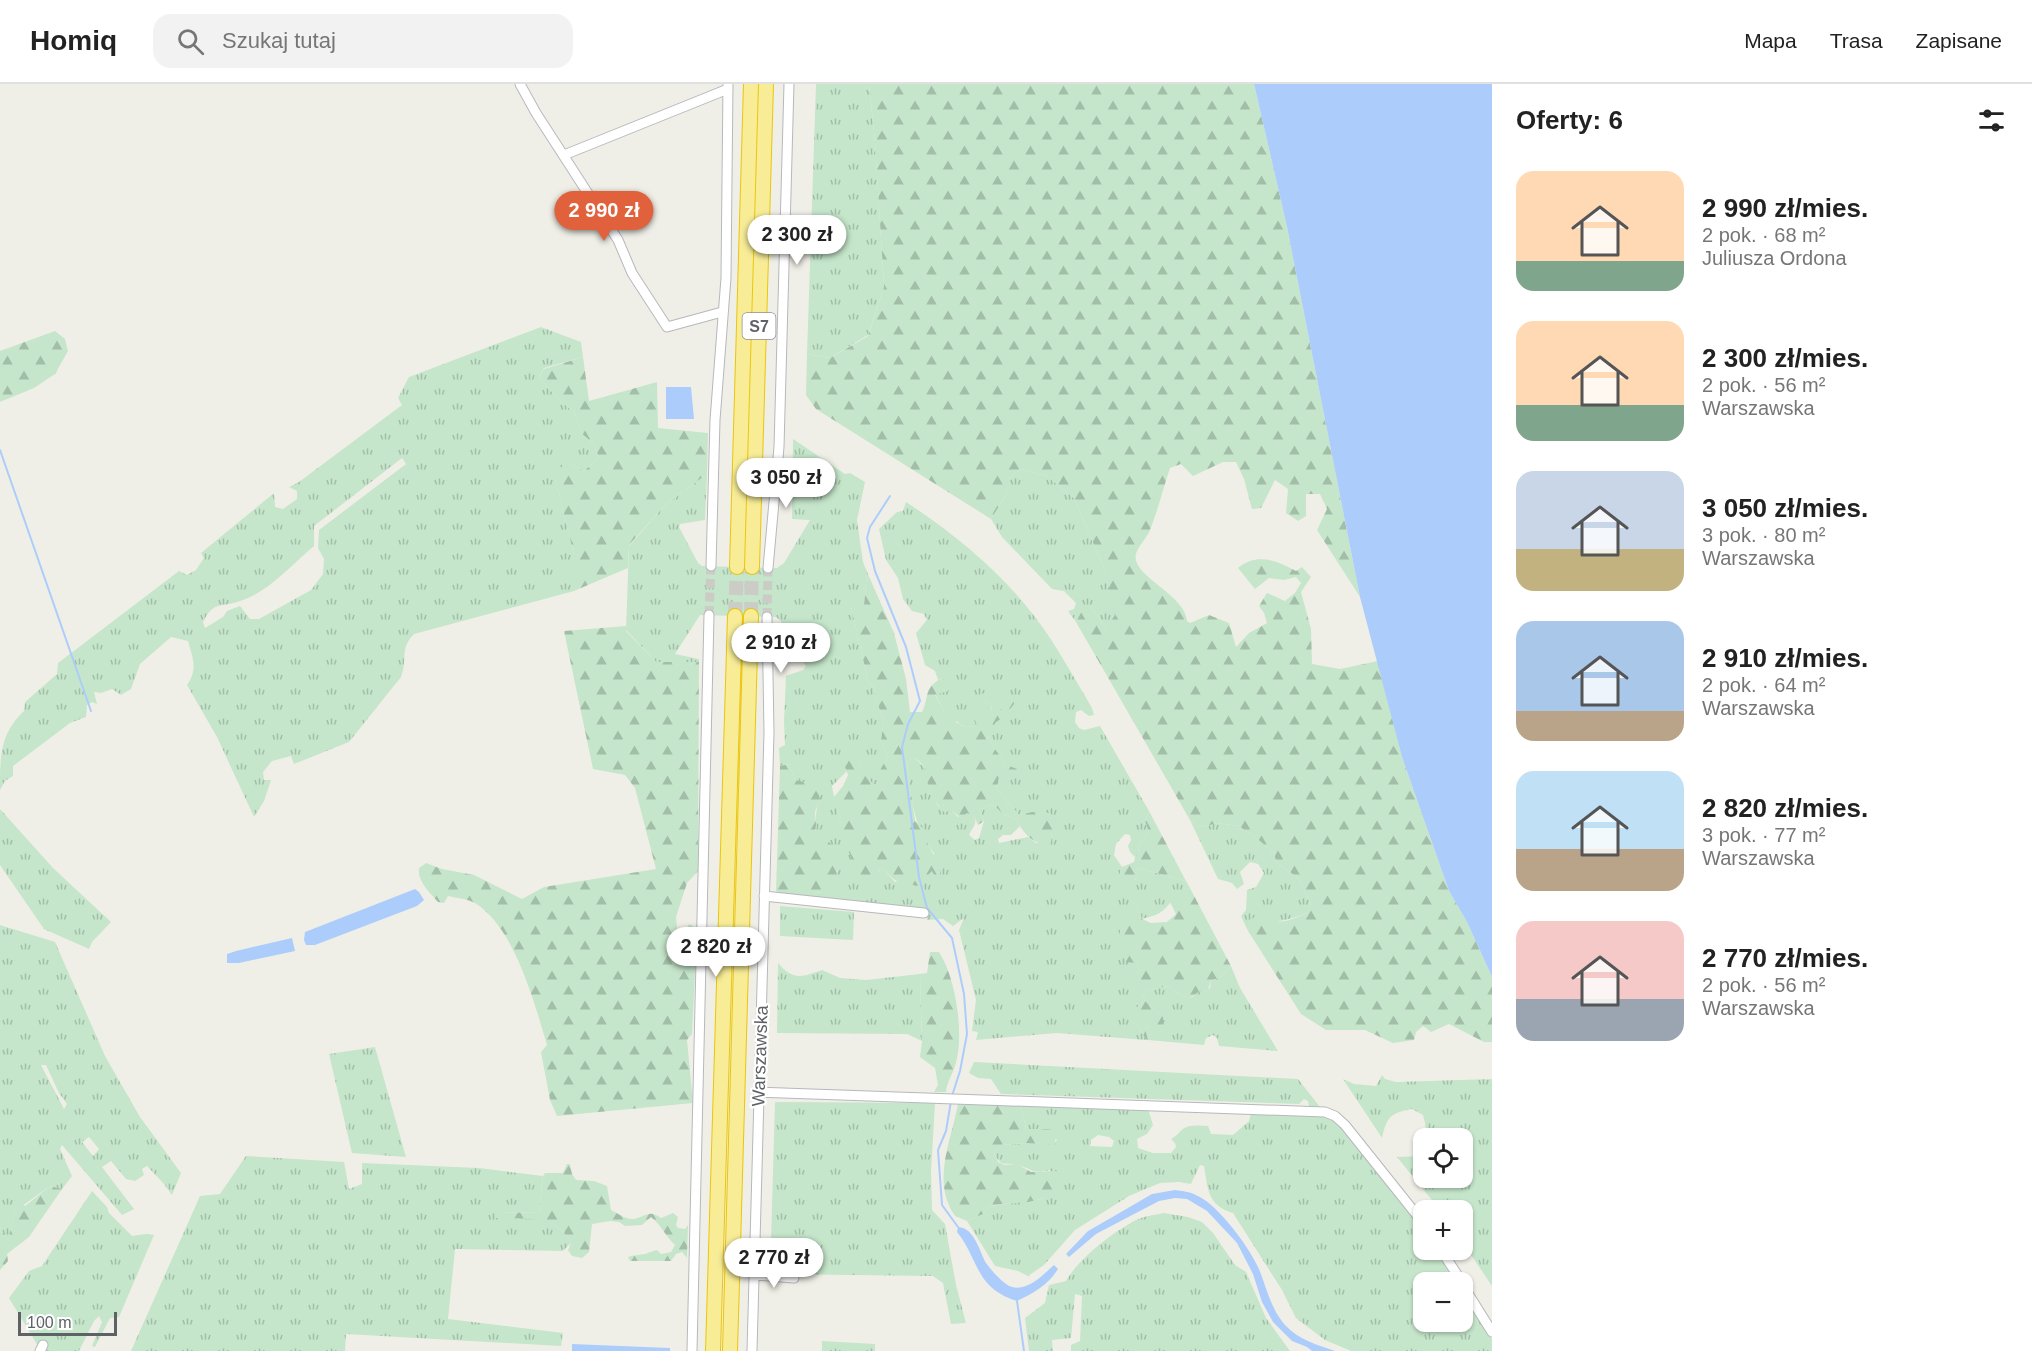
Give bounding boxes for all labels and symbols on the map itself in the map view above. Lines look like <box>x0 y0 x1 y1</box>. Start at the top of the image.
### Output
pin: 2 990 zł <box>542 191 666 242</box>
pin: 2 300 zł <box>735 215 859 266</box>
road number: S7 <box>742 313 776 339</box>
pin: 3 050 zł <box>724 458 848 509</box>
pin: 2 910 zł <box>719 623 843 674</box>
pin: 2 820 zł <box>654 927 778 978</box>
street label: Warszawska <box>748 1004 772 1107</box>
pin: 2 770 zł <box>712 1238 836 1289</box>
scale bar <box>18 1309 117 1336</box>

